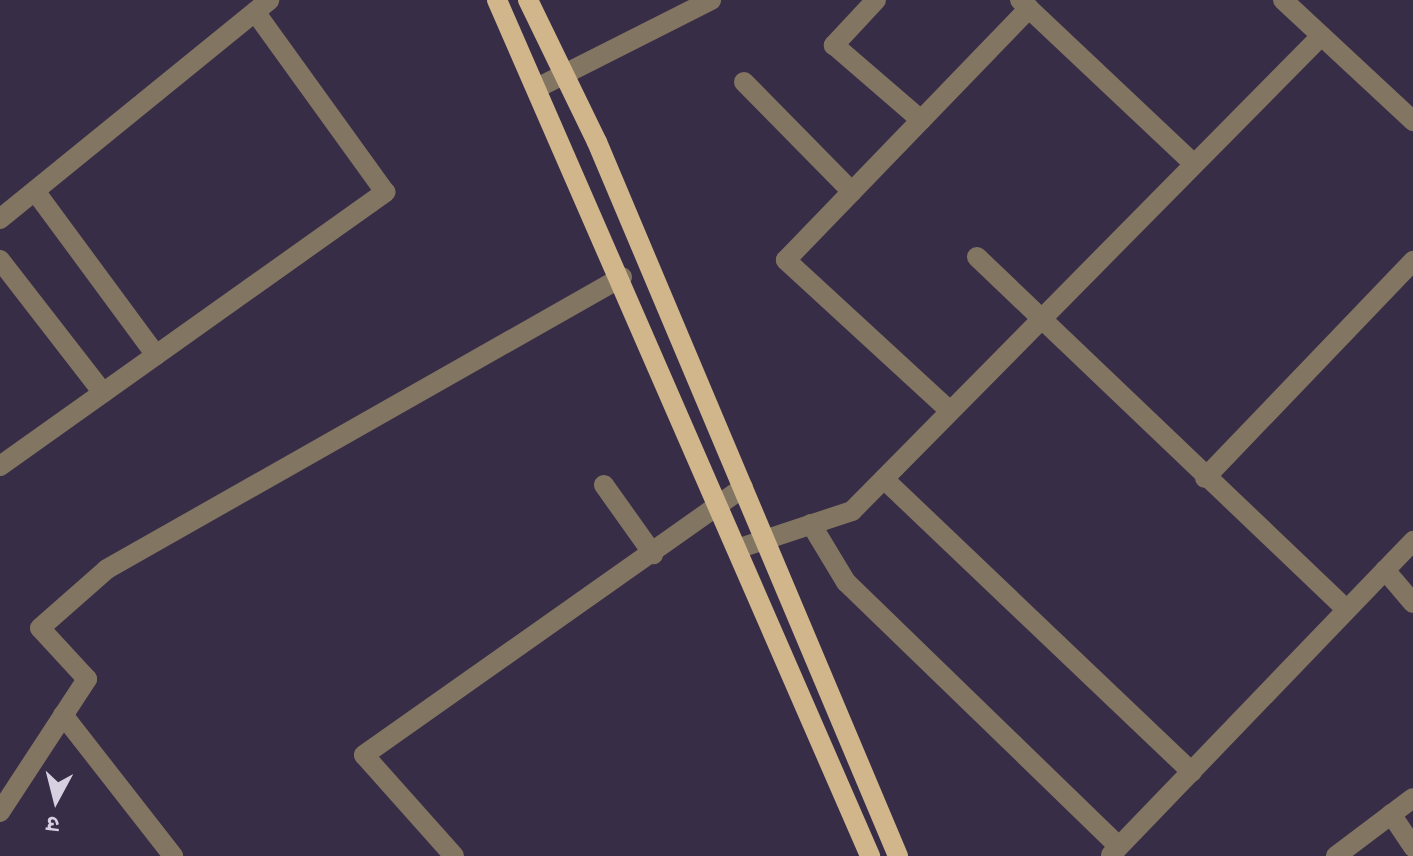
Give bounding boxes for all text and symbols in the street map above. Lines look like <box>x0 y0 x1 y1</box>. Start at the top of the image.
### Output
north arrow <box>16 760 96 840</box>
text: उ <box>45 811 61 838</box>

